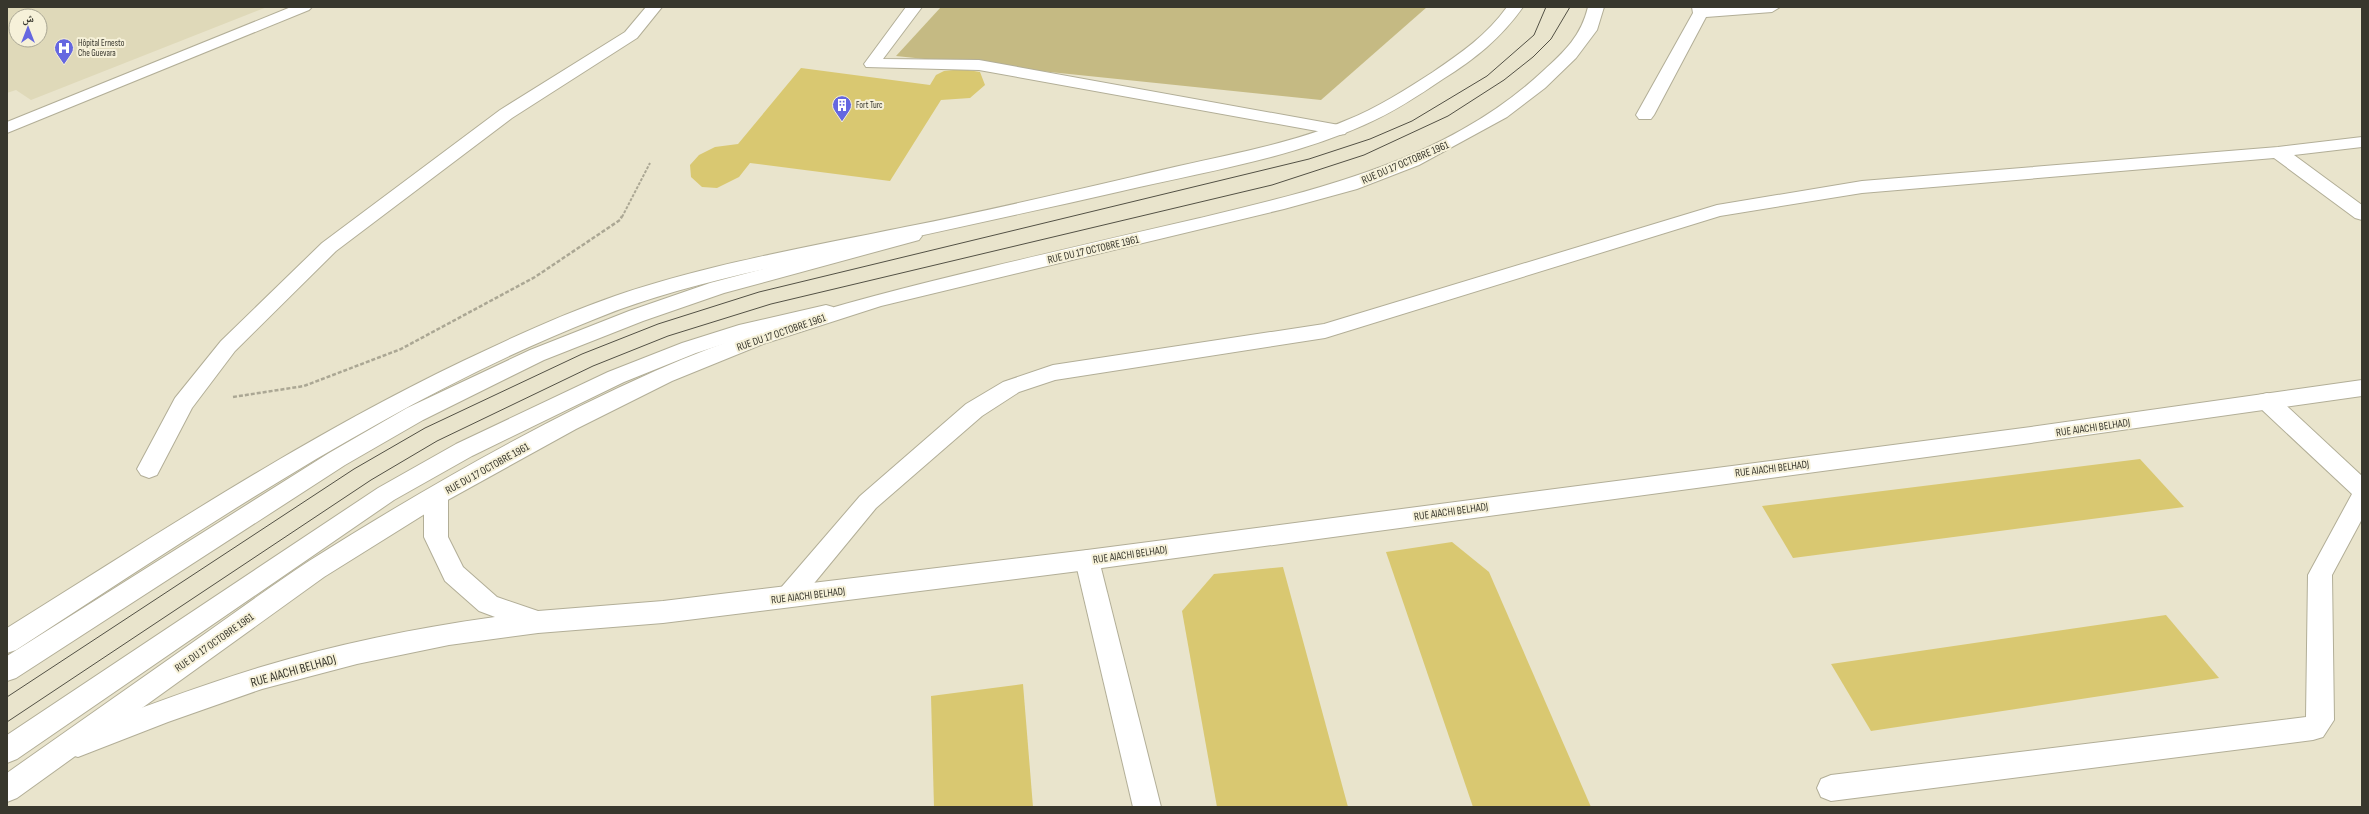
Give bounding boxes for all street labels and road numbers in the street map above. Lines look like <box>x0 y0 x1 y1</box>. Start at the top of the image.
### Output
street label: RUE DU 17 OCTOBRE 1961 <box>1360 138 1451 187</box>
street label: RUE DU 17 OCTOBRE 1961 <box>1046 233 1140 266</box>
street label: RUE DU 17 OCTOBRE 1961 <box>735 311 828 354</box>
street label: RUE AIACHI BELHADJ <box>2055 416 2131 439</box>
street label: RUE DU 17 OCTOBRE 1961 <box>443 440 531 497</box>
street label: RUE AIACHI BELHADJ <box>1734 457 1810 479</box>
street label: RUE AIACHI BELHADJ <box>1413 500 1489 523</box>
street label: RUE AIACHI BELHADJ <box>1092 543 1168 566</box>
street label: RUE AIACHI BELHADJ <box>770 584 846 606</box>
street label: RUE DU 17 OCTOBRE 1961 <box>172 610 256 675</box>
street label: RUE AIACHI BELHADJ <box>249 651 338 691</box>

